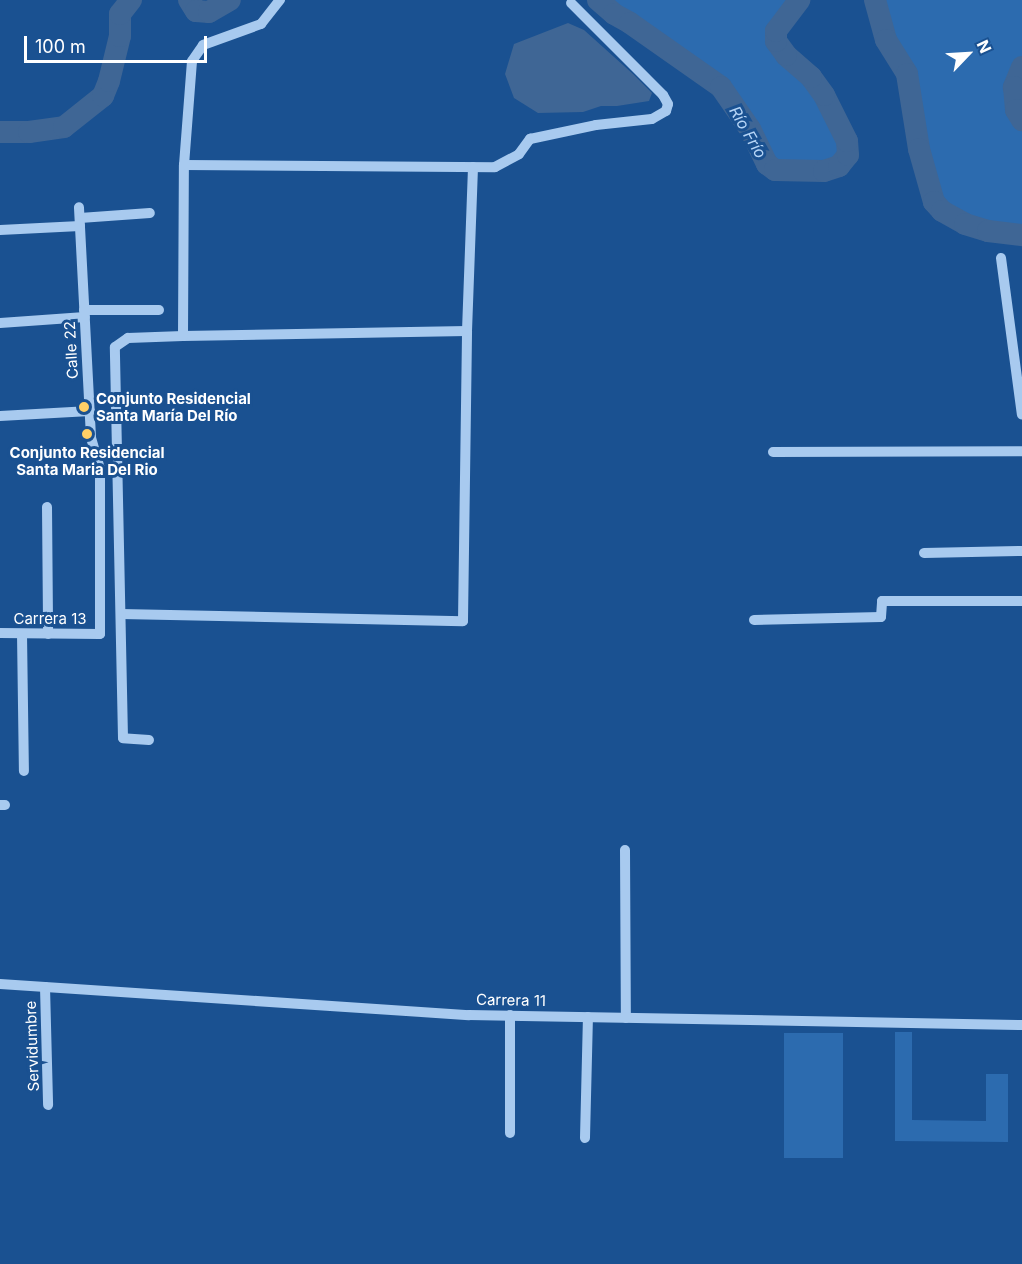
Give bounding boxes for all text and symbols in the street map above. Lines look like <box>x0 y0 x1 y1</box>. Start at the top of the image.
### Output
scale bar <box>27 24 210 62</box>
north arrow <box>938 24 998 84</box>
text: 100 m <box>35 36 86 57</box>
text: N <box>973 37 996 56</box>
water label: Río Frío <box>725 103 771 161</box>
street label: Calle 22 <box>60 321 82 379</box>
place label: Conjunto Residencial Santa María Del Río <box>96 389 251 424</box>
marker: Conjunto Residencial Santa María Del Río <box>77 400 91 414</box>
marker: Conjunto Residencial Santa Maria Del Rio <box>80 427 94 441</box>
place label: Conjunto Residencial Santa Maria Del Rio <box>10 443 164 478</box>
street label: Carrera 13 <box>13 610 87 628</box>
street label: Carrera 11 <box>476 990 546 1010</box>
street label: Servidumbre <box>21 1000 43 1092</box>

